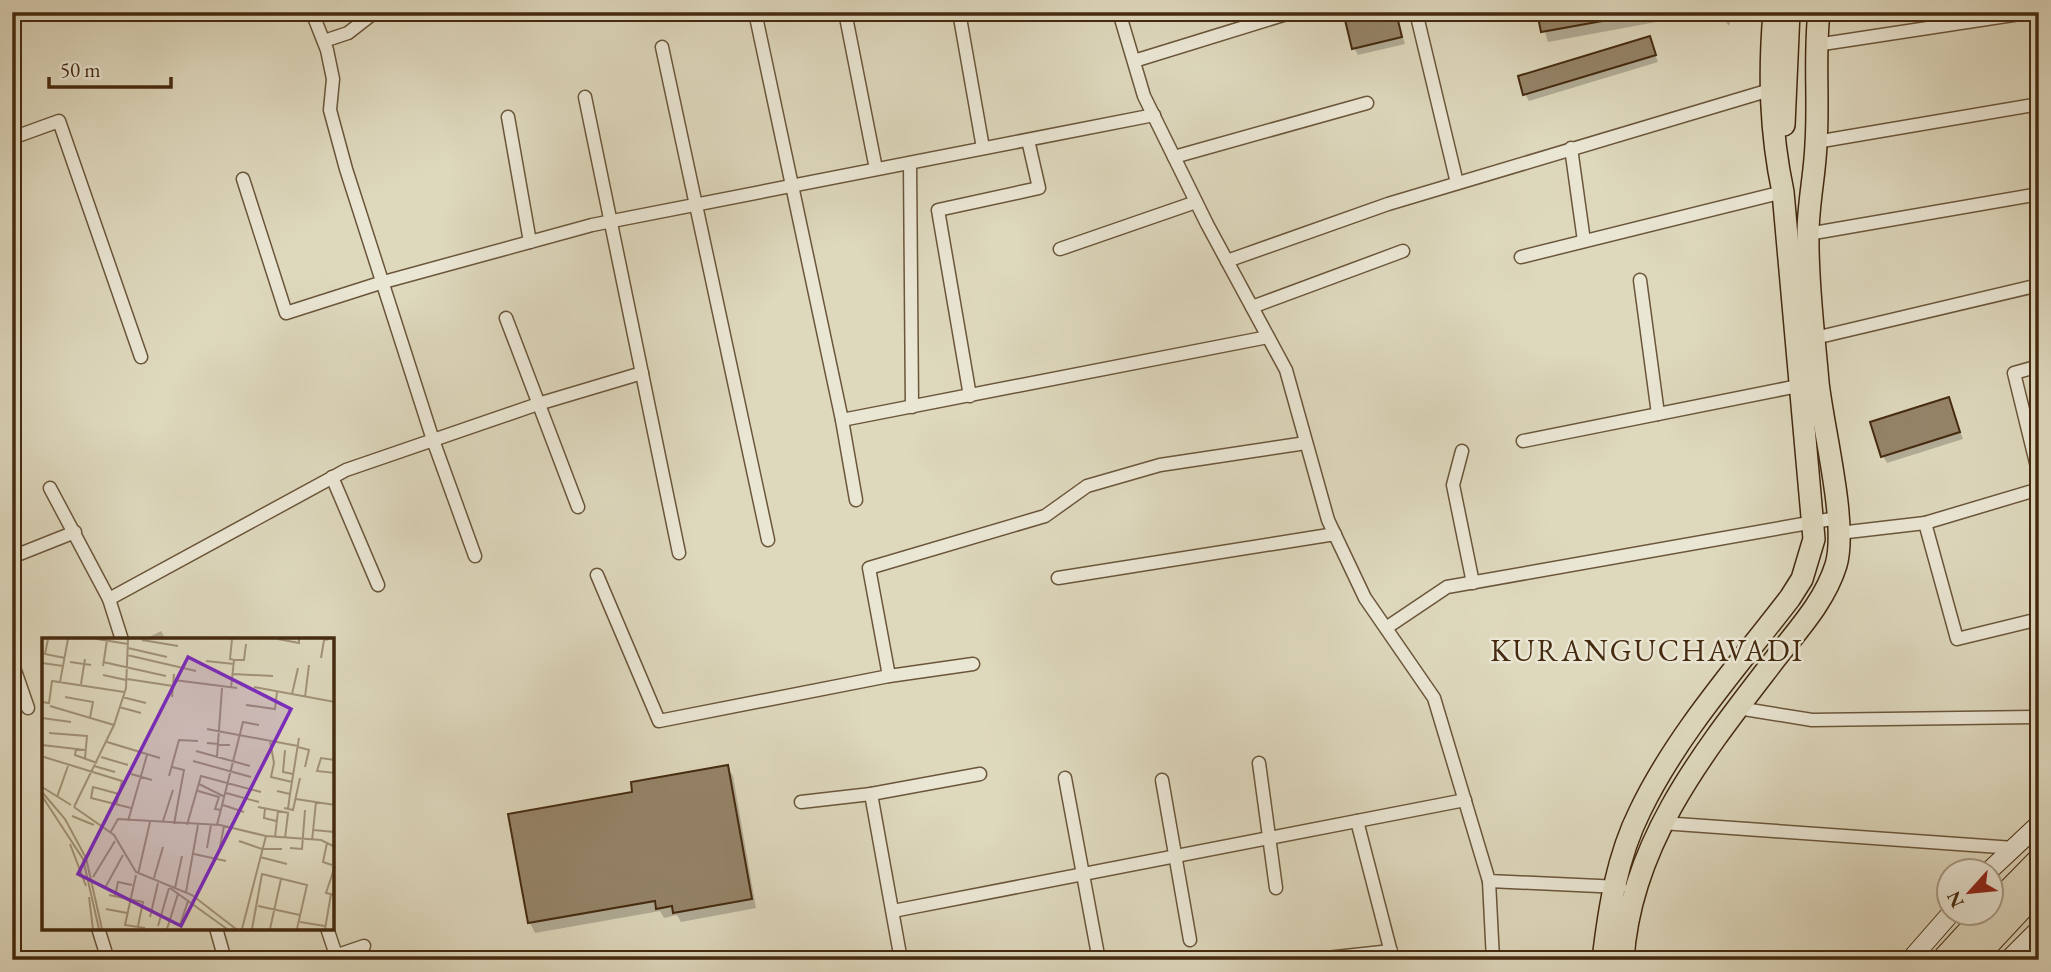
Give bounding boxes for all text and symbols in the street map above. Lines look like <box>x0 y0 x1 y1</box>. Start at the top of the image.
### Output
scale bar <box>49 46 172 90</box>
text: 50 m <box>60 56 101 83</box>
district label: KURANGUCHAVADI <box>1490 631 1804 670</box>
inset map <box>42 638 334 930</box>
north arrow <box>1936 856 2006 926</box>
text: N <box>1940 886 1970 912</box>

